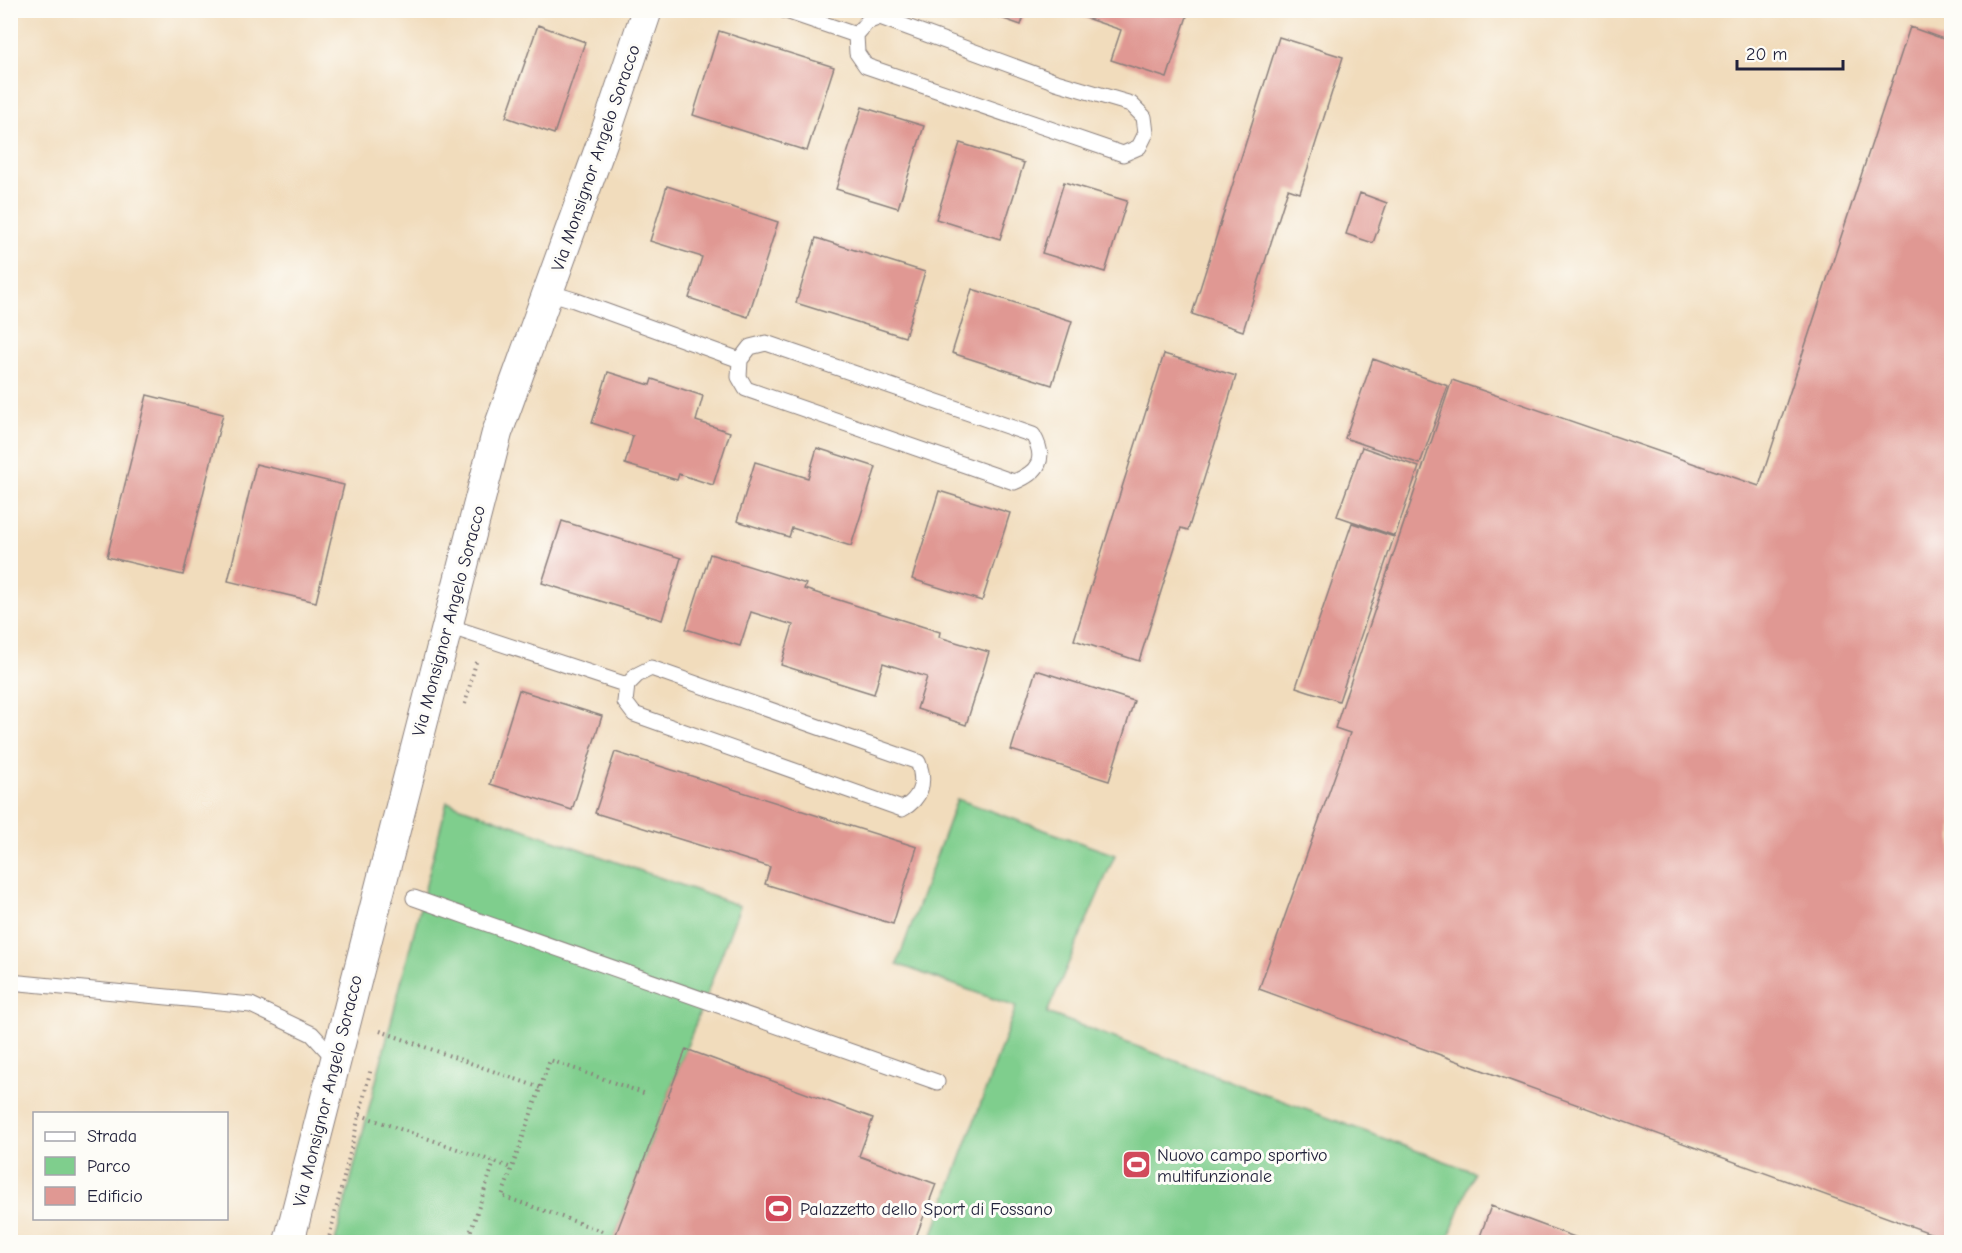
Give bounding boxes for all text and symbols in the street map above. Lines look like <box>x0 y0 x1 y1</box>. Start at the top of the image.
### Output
scale bar <box>1737 33 1844 71</box>
street label: Via Monsignor Angelo Soracco <box>547 42 645 274</box>
text: 20 m <box>1746 44 1787 65</box>
street label: Via Monsignor Angelo Soracco <box>408 503 490 739</box>
street label: Via Monsignor Angelo Soracco <box>289 973 367 1209</box>
legend <box>33 1112 228 1220</box>
text: Strada <box>87 1126 137 1147</box>
place label: Nuovo campo sportivo multifunzionale <box>1157 1145 1328 1187</box>
sports icon: Nuovo campo sportivo multifunzionale <box>1120 1149 1152 1181</box>
text: Parco <box>87 1156 130 1177</box>
text: Edificio <box>87 1186 143 1207</box>
sports icon: Palazzetto dello Sport di Fossano <box>763 1193 795 1225</box>
place label: Palazzetto dello Sport di Fossano <box>800 1199 1053 1220</box>

